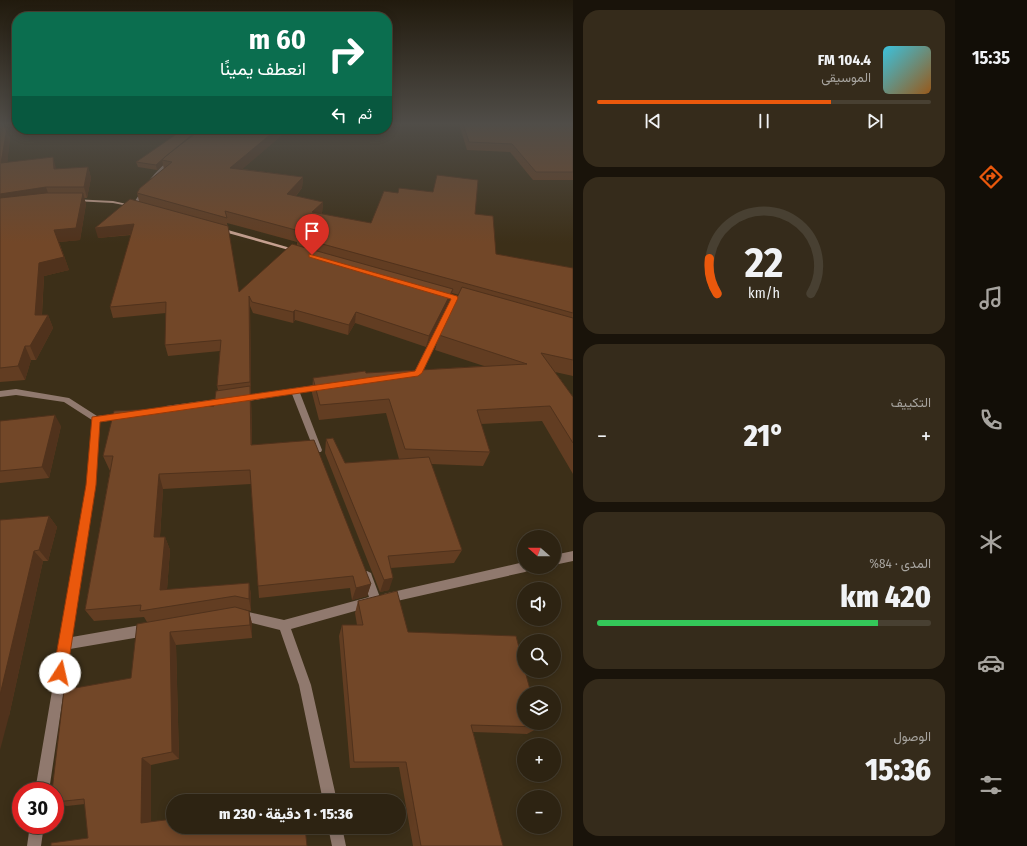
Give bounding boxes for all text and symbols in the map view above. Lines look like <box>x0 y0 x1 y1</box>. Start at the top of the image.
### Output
text: 60 m <box>249 23 306 56</box>
icon: right <box>320 28 372 80</box>
text: 15:35 <box>972 47 1010 69</box>
text: 104.4 FM <box>818 51 871 69</box>
text: انعطف يمينًا <box>220 58 306 80</box>
text: الموسيقى <box>821 70 871 85</box>
icon: left <box>328 104 350 126</box>
text: ثم <box>358 105 372 123</box>
icon: previous <box>642 110 664 132</box>
icon: pause <box>753 110 775 132</box>
icon: next <box>864 110 886 132</box>
icon: directions <box>977 163 1005 191</box>
pin <box>295 214 329 255</box>
icon: arrive <box>301 220 323 242</box>
text: 22 <box>744 238 783 288</box>
text: km/h <box>748 284 780 301</box>
icon: music <box>977 284 1005 312</box>
text: التكييف <box>891 395 931 410</box>
icon: phone <box>977 406 1005 434</box>
text: 21° <box>744 418 784 454</box>
text: − <box>597 423 607 450</box>
text: + <box>921 423 931 450</box>
icon: climate <box>977 528 1005 556</box>
north arrow <box>517 530 561 574</box>
map controls <box>517 530 561 834</box>
text: المدى · 84% <box>869 556 931 571</box>
text: 420 km <box>840 579 931 615</box>
button: sound <box>517 582 561 626</box>
button: search <box>517 634 561 678</box>
icon: car <box>977 649 1005 677</box>
position arrow <box>39 652 81 694</box>
button: layers <box>517 686 561 730</box>
text: الوصول <box>893 729 931 744</box>
button: + <box>517 738 561 782</box>
text: 15:36 <box>865 752 931 788</box>
icon: filters <box>977 771 1005 799</box>
speed limit sign: 30 <box>12 782 64 834</box>
button: − <box>517 790 561 834</box>
text: 15:36 · 1 دقيقة · 230 m <box>219 805 353 823</box>

